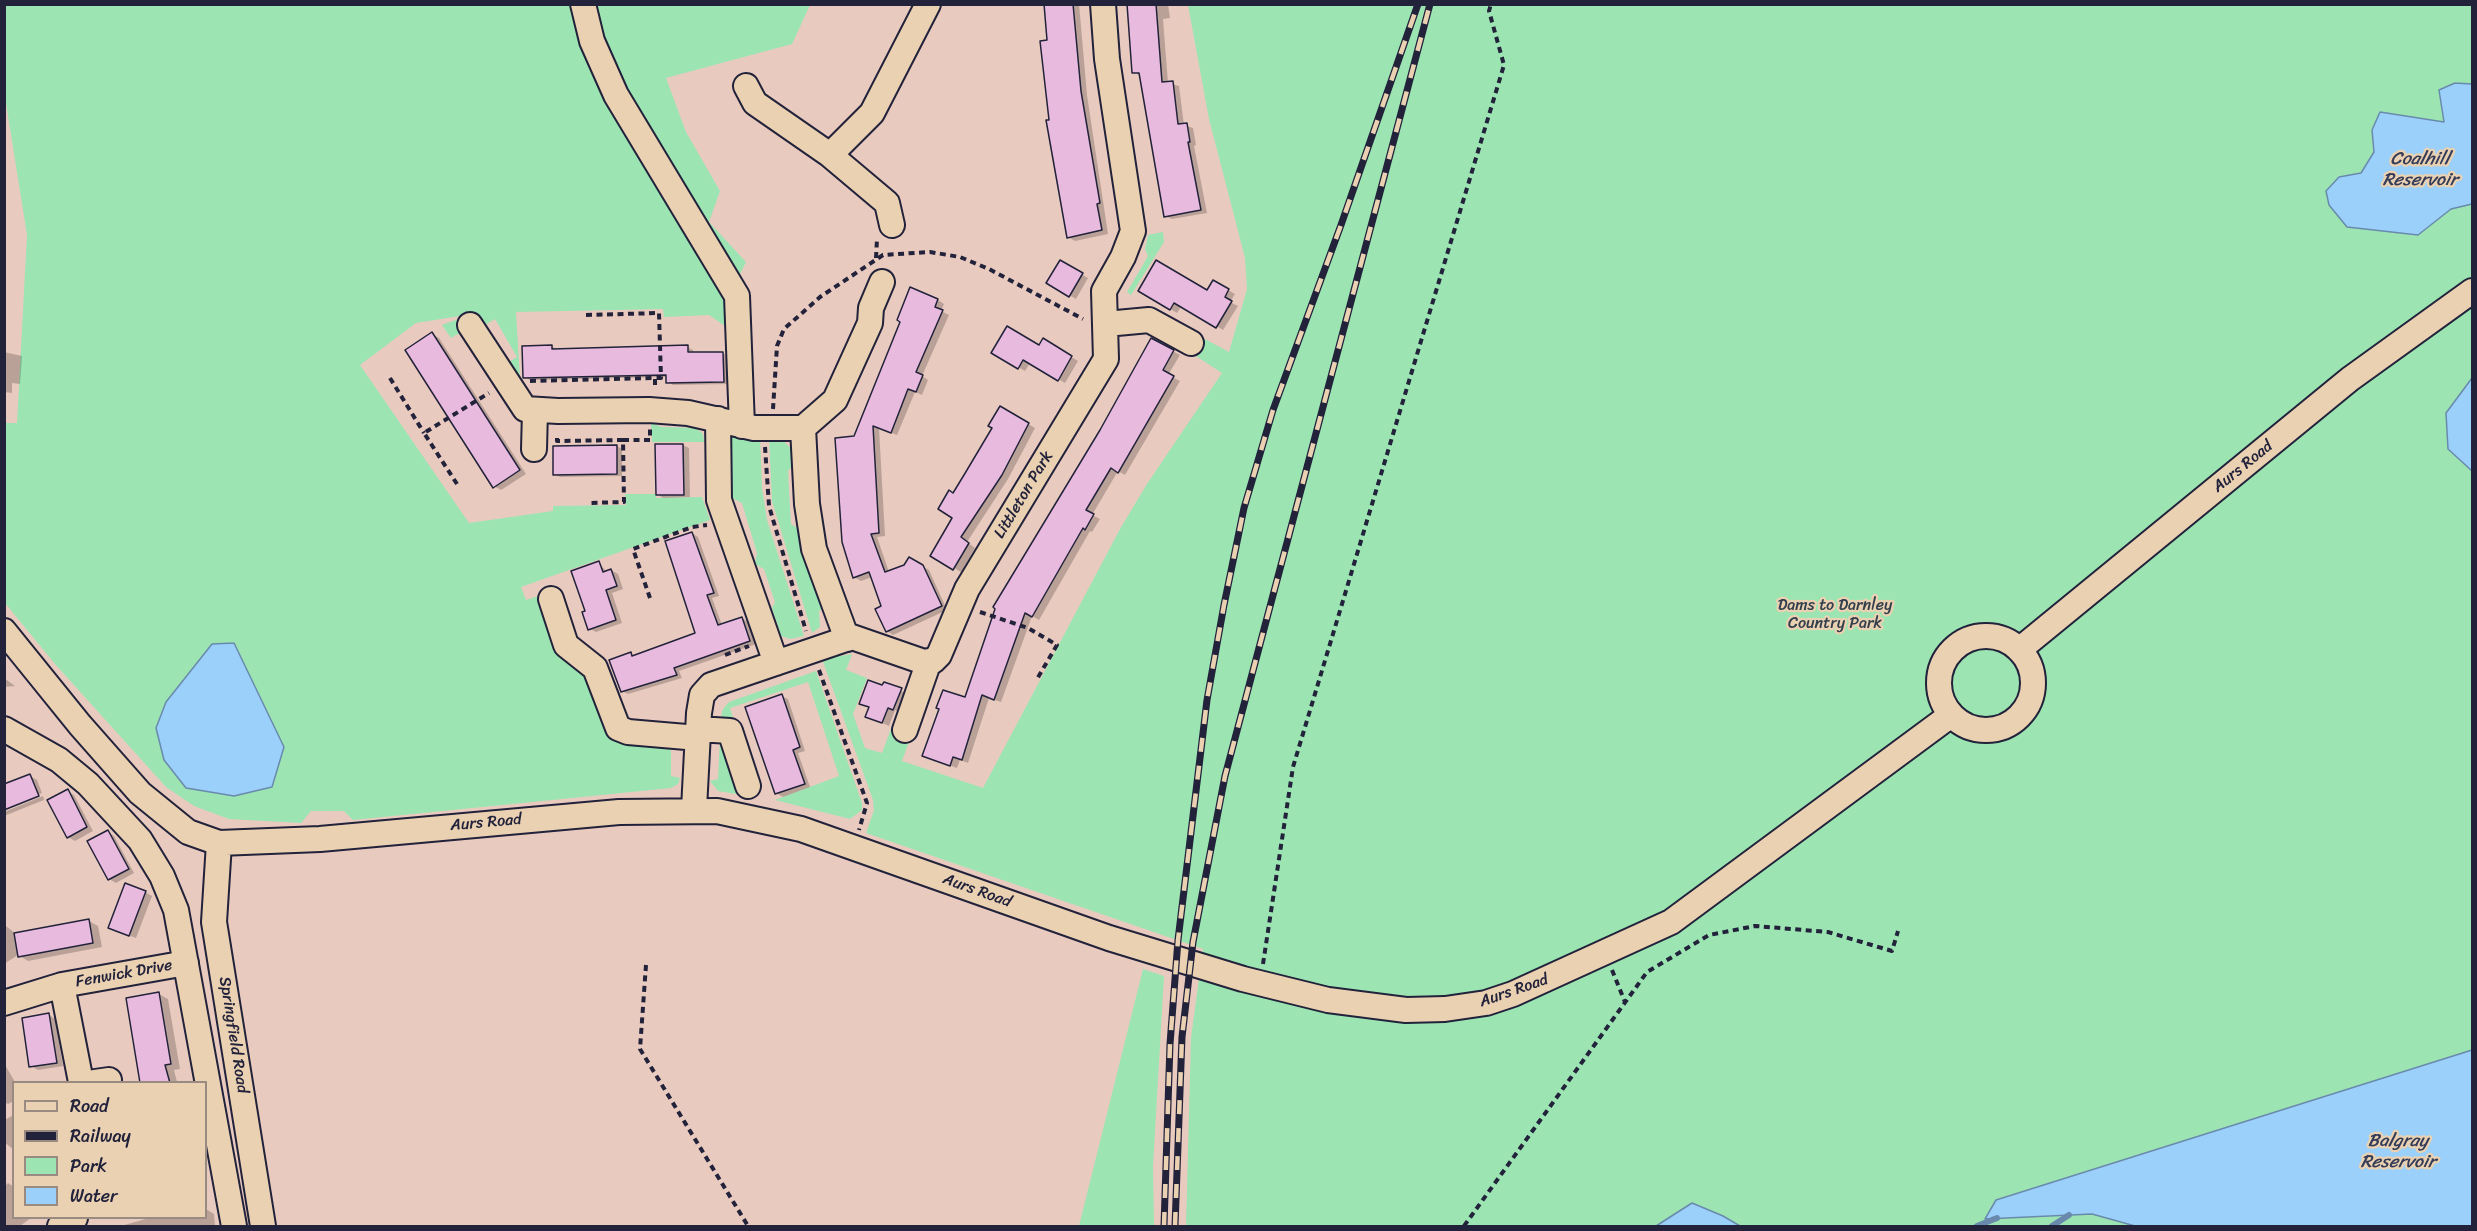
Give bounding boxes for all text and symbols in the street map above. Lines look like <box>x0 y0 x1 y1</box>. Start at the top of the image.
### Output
water label: Coalhill Reservoir <box>2383 148 2457 190</box>
street label: Aurs Road <box>2209 437 2277 497</box>
street label: Littleton Park <box>990 448 1058 542</box>
park label: Dams to Darnley Country Park <box>1778 596 1892 634</box>
street label: Aurs Road <box>450 810 522 836</box>
street label: Aurs Road <box>940 870 1014 912</box>
street label: Fenwick Drive <box>74 956 174 992</box>
street label: Aurs Road <box>1477 970 1551 1012</box>
street label: Springfield Road <box>214 975 252 1095</box>
legend <box>12 1081 207 1219</box>
text: Road <box>70 1090 109 1122</box>
text: Railway <box>70 1120 131 1152</box>
water label: Balgray Reservoir <box>2361 1130 2435 1172</box>
text: Park <box>70 1150 107 1182</box>
text: Water <box>70 1180 117 1212</box>

